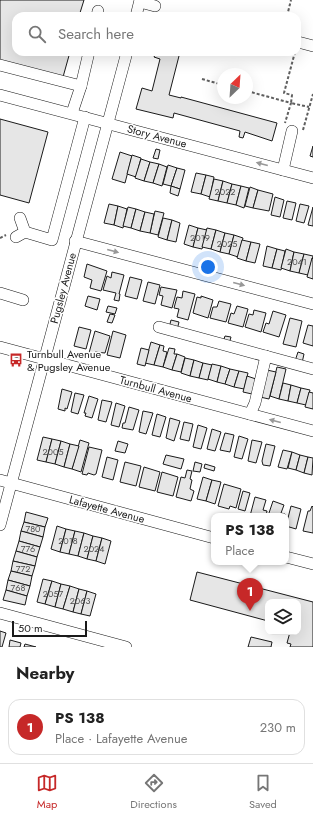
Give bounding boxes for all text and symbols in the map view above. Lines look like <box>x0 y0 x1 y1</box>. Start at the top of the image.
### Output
search box <box>12 12 301 56</box>
icon: search <box>26 23 48 45</box>
text: Search here <box>58 23 134 45</box>
north arrow <box>217 68 253 104</box>
street label: Story Avenue <box>125 120 189 152</box>
one-way arrow <box>256 161 268 167</box>
house number: 2022 <box>215 185 235 198</box>
house number: 2019 <box>190 231 210 244</box>
house number: 2025 <box>217 237 237 250</box>
one-way arrow <box>107 248 119 254</box>
street label: Pugsley Avenue <box>46 250 80 325</box>
house number: 2041 <box>287 255 307 268</box>
your location <box>198 257 218 277</box>
one-way arrow <box>232 282 245 288</box>
place label: Turnbull Avenue & Pugsley Avenue <box>27 346 111 375</box>
bus stop icon: Turnbull Avenue & Pugsley Avenue <box>8 352 24 368</box>
street label: Turnbull Avenue <box>118 372 194 406</box>
one-way arrow <box>269 418 281 424</box>
house number: 2005 <box>43 445 64 458</box>
street label: Lafayette Avenue <box>68 491 147 527</box>
popup <box>211 513 289 565</box>
text: PS 138 <box>225 519 275 541</box>
house number: 780 <box>25 522 41 535</box>
house number: 2018 <box>58 534 78 547</box>
text: Place <box>225 541 254 560</box>
house number: 776 <box>21 542 35 555</box>
house number: 2024 <box>84 542 104 555</box>
house number: 772 <box>16 562 30 575</box>
pin: 1 <box>237 578 263 611</box>
house number: 768 <box>11 581 25 594</box>
house number: 2057 <box>43 587 63 600</box>
house number: 2063 <box>70 594 90 607</box>
map controls <box>265 599 301 635</box>
button: layers <box>265 599 301 635</box>
scale bar <box>12 619 87 638</box>
text: 50 m <box>18 620 43 636</box>
text: Nearby <box>16 661 74 685</box>
text: PS 138 <box>55 707 105 729</box>
text: 1 <box>27 718 33 737</box>
text: 230 m <box>260 718 296 737</box>
text: Place · Lafayette Avenue <box>55 729 188 748</box>
tab: Map <box>36 772 58 812</box>
tab: Directions <box>130 772 177 812</box>
tab: Saved <box>249 772 277 812</box>

